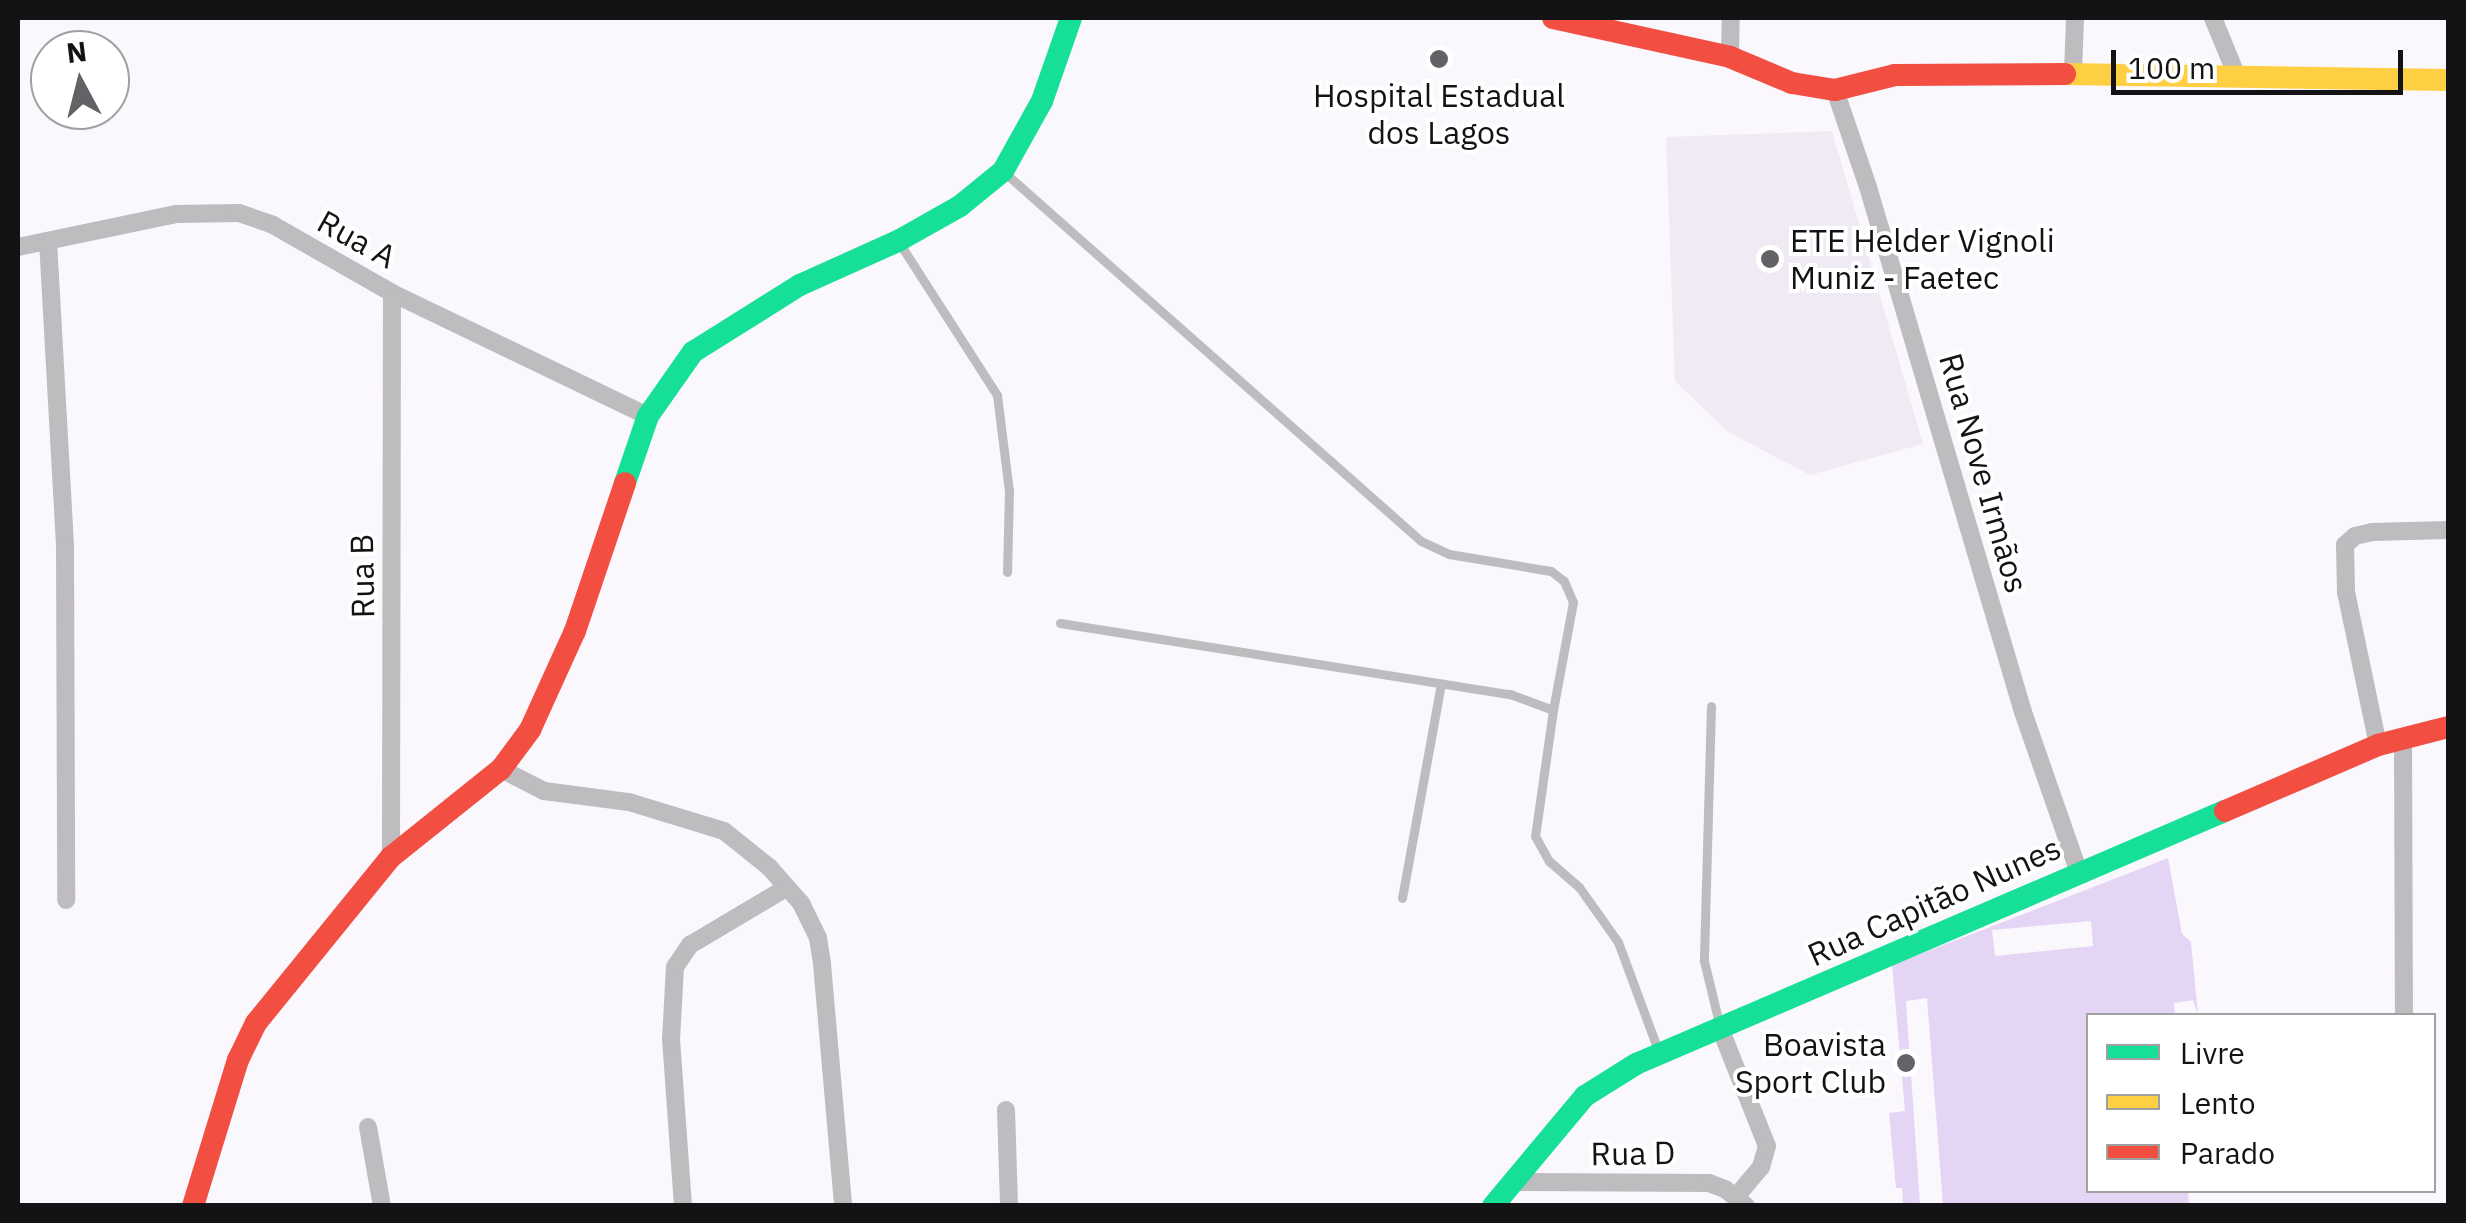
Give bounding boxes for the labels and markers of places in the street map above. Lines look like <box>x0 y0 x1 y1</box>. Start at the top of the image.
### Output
marker: Hospital Estadual dos Lagos <box>1426 46 1452 72</box>
place label: Hospital Estadual dos Lagos <box>1313 77 1565 152</box>
place label: ETE Helder Vignoli Muniz - Faetec <box>1790 222 2055 297</box>
marker: ETE Helder Vignoli Muniz - Faetec <box>1759 248 1781 270</box>
place label: Boavista Sport Club <box>1735 1026 1886 1101</box>
marker: Boavista Sport Club <box>1895 1052 1917 1074</box>

